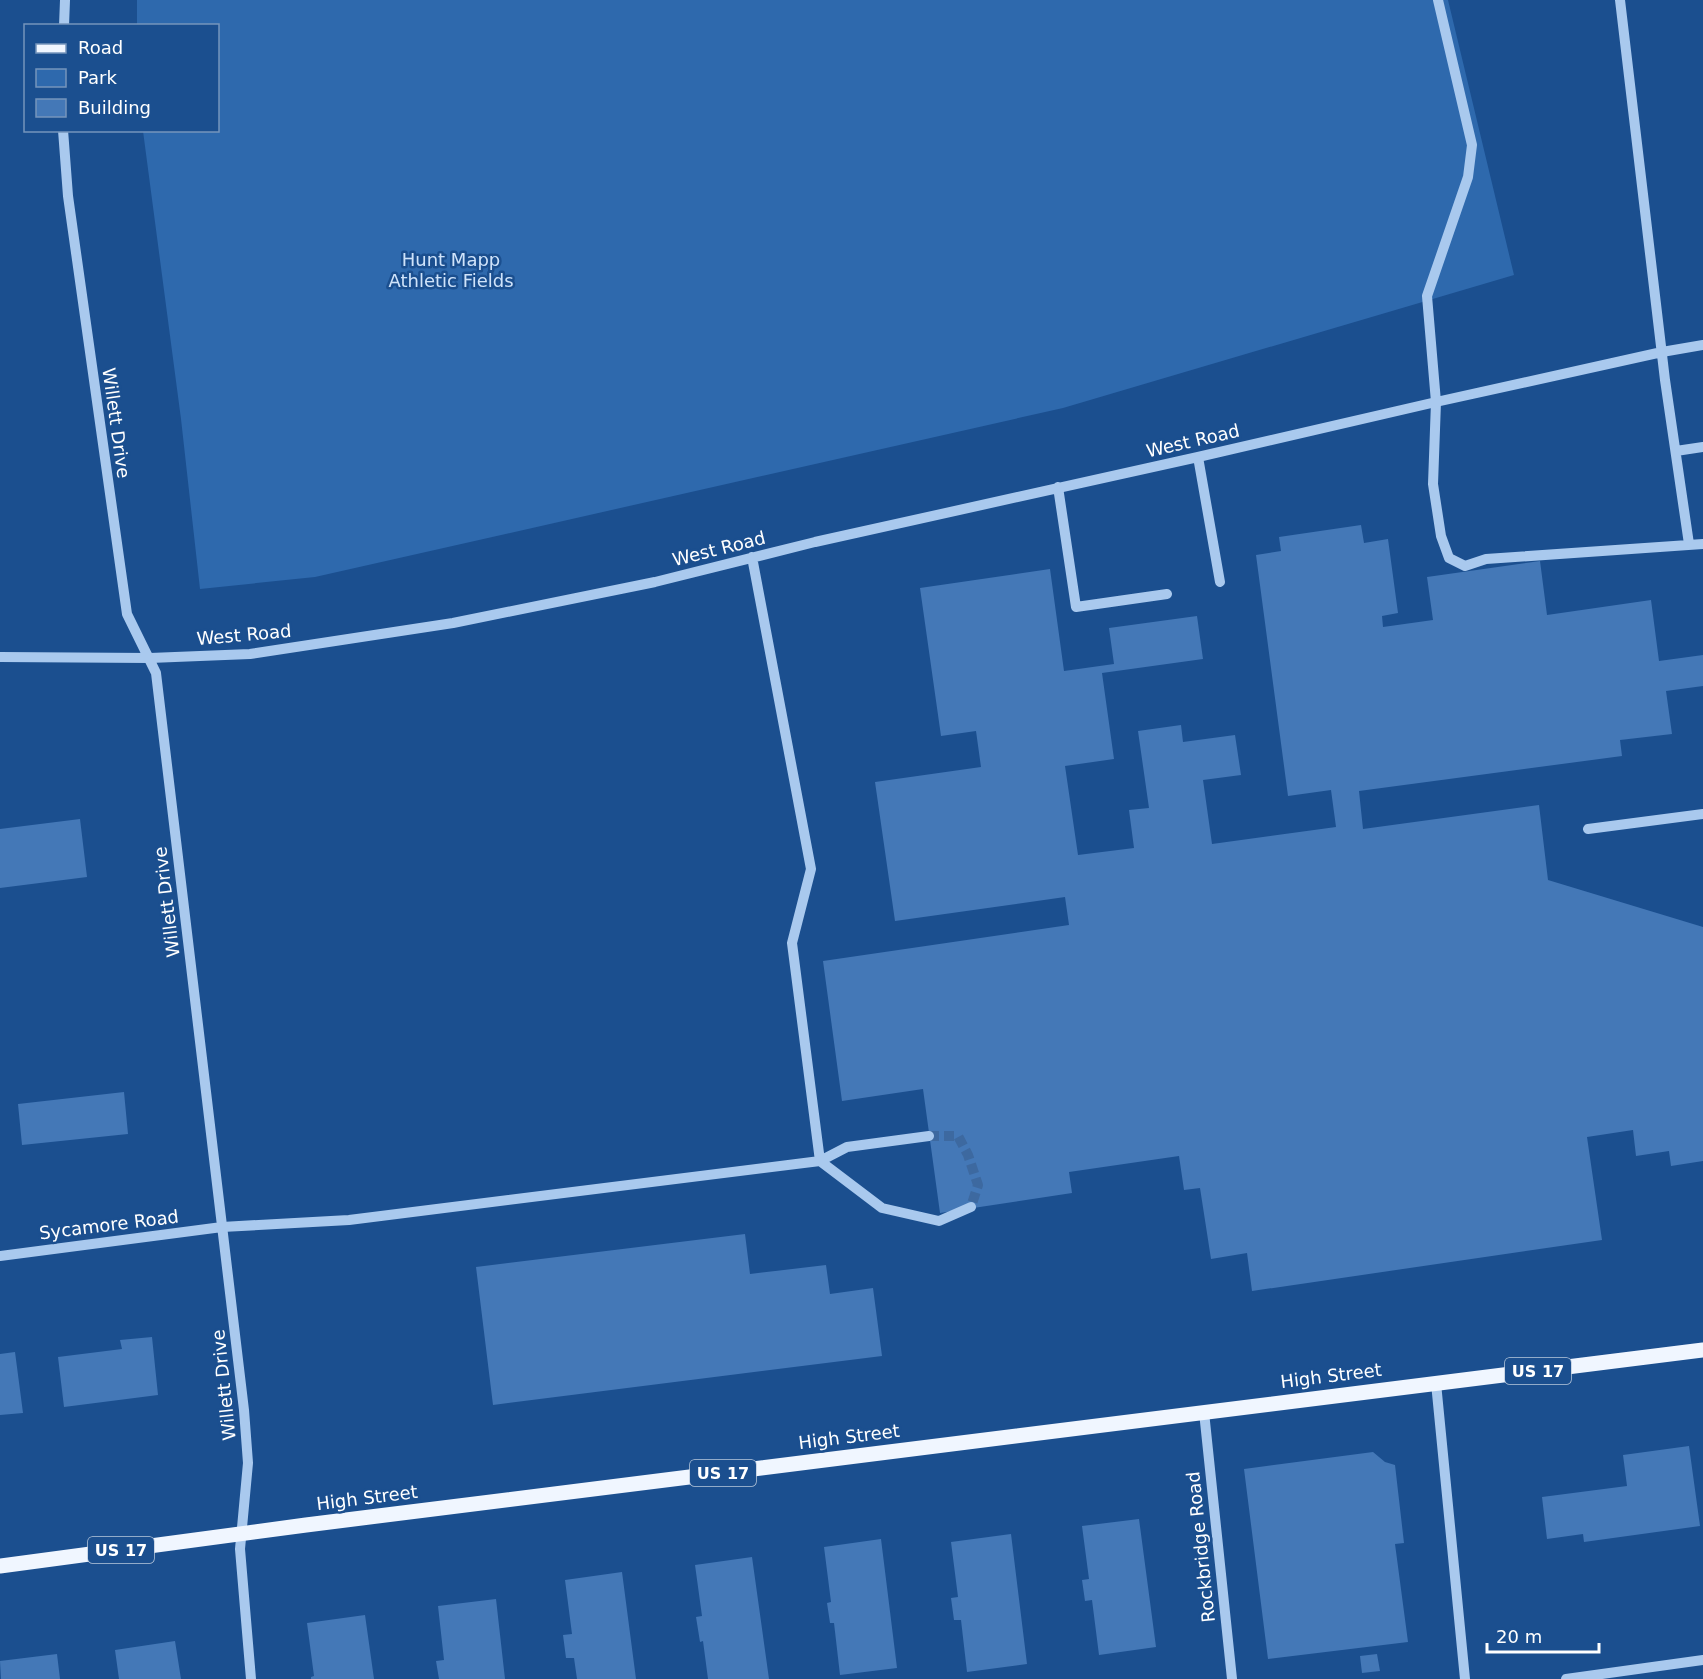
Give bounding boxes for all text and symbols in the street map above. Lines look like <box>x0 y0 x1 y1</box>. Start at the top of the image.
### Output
legend <box>24 24 219 132</box>
text: Road <box>78 37 123 58</box>
text: Park <box>78 67 117 88</box>
text: Building <box>78 97 151 118</box>
park label: Hunt Mapp Athletic Fields <box>388 249 514 291</box>
street label: Willett Drive <box>98 366 135 480</box>
street label: West Road <box>1144 420 1242 461</box>
street label: West Road <box>670 527 768 570</box>
street label: West Road <box>196 620 292 649</box>
street label: Willett Drive <box>149 846 184 959</box>
street label: Sycamore Road <box>38 1206 180 1243</box>
street label: Willett Drive <box>207 1329 240 1442</box>
road number: US 17 <box>1505 1358 1571 1384</box>
street label: High Street <box>1279 1359 1383 1392</box>
street label: High Street <box>797 1420 901 1453</box>
road number: US 17 <box>690 1460 756 1486</box>
street label: Rockbridge Road <box>1182 1471 1219 1624</box>
street label: High Street <box>315 1481 419 1514</box>
road number: US 17 <box>88 1537 154 1563</box>
scale bar <box>1487 1616 1600 1654</box>
text: 20 m <box>1496 1626 1542 1647</box>

